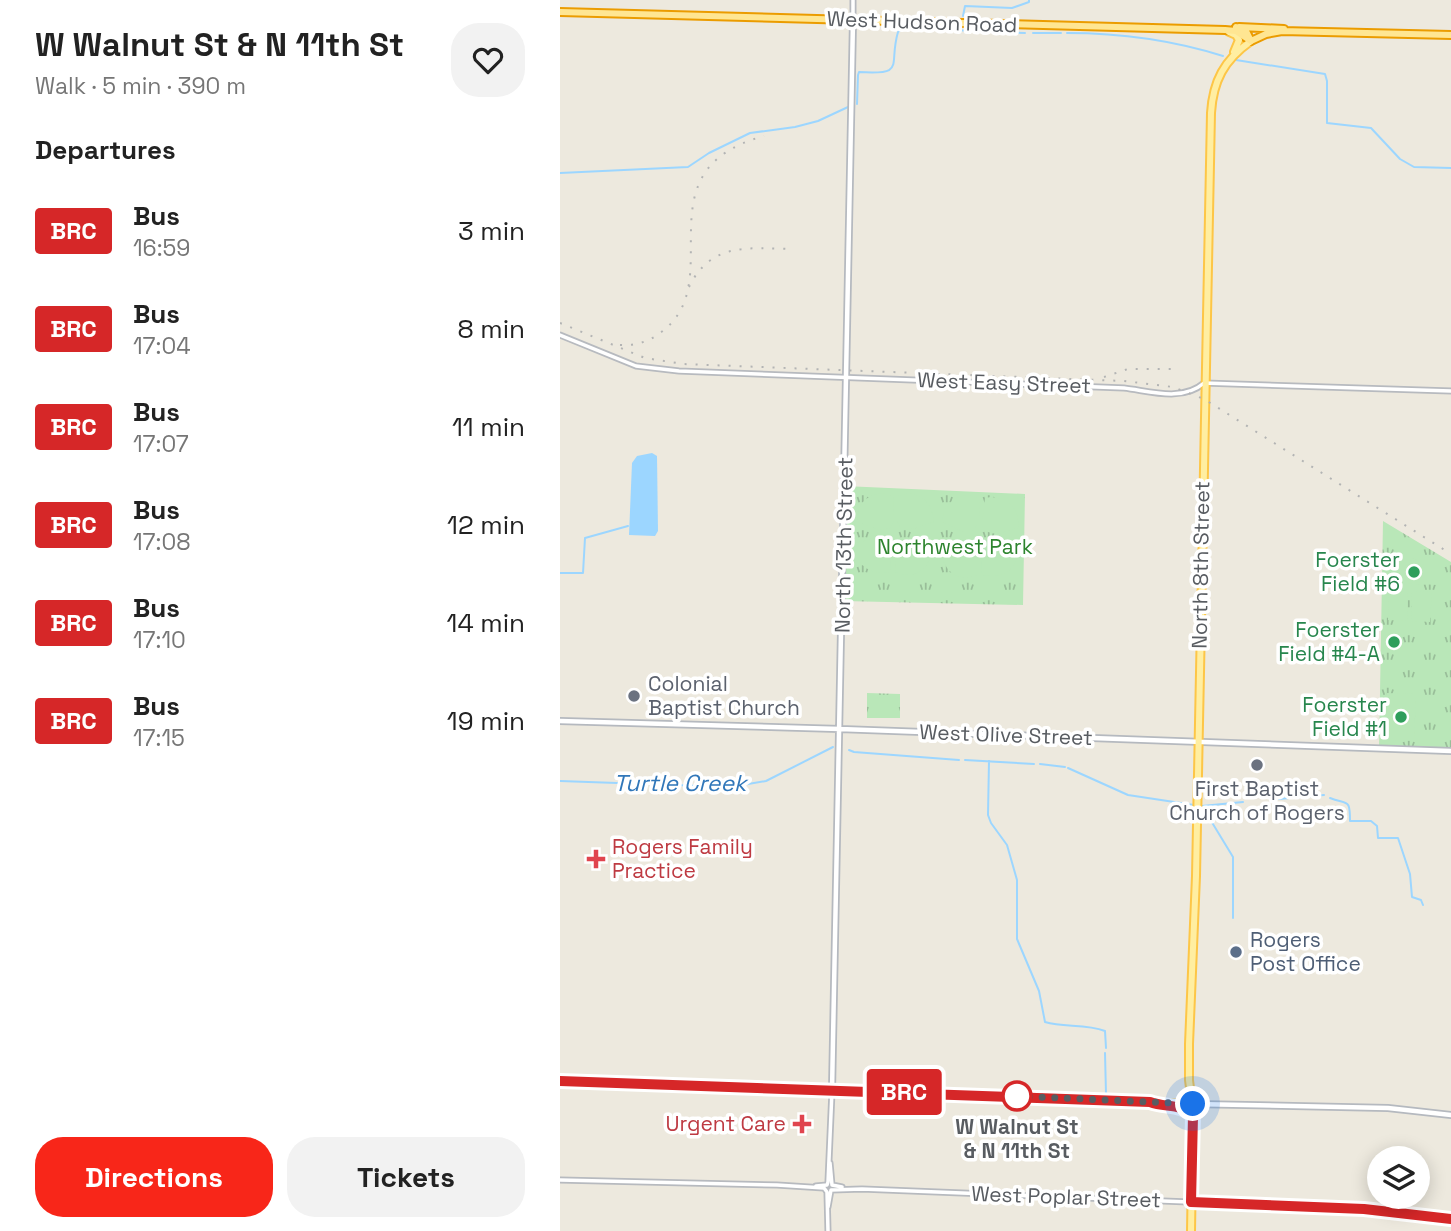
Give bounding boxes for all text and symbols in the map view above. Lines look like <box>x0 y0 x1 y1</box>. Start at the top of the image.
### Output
street label: West Hudson Road <box>826 5 1018 38</box>
button: heart <box>451 23 525 97</box>
text: W Walnut St & N 11th St <box>35 24 404 66</box>
text: Walk · 5 min · 390 m <box>35 71 246 101</box>
text: Departures <box>35 133 176 167</box>
text: Bus <box>133 199 180 233</box>
text: 3 min <box>458 214 525 248</box>
text: BRC <box>50 215 97 246</box>
text: 16:59 <box>133 233 190 263</box>
text: Bus <box>133 297 180 331</box>
text: 8 min <box>457 312 525 346</box>
text: BRC <box>50 313 97 344</box>
text: 17:04 <box>133 331 191 361</box>
street label: West Easy Street <box>917 366 1091 399</box>
text: Bus <box>133 395 180 429</box>
text: 11 min <box>452 410 525 444</box>
text: BRC <box>50 411 97 442</box>
text: 17:07 <box>133 429 189 459</box>
street label: North 13th Street <box>828 457 859 633</box>
street label: North 8th Street <box>1186 481 1215 649</box>
text: Bus <box>133 493 180 527</box>
text: 12 min <box>447 508 525 542</box>
text: BRC <box>50 509 97 540</box>
text: 17:08 <box>133 527 190 557</box>
park label: Northwest Park <box>877 533 1033 560</box>
place label: Foerster Field #6 <box>1315 546 1400 597</box>
marker: Foerster Field #6 <box>1406 564 1422 580</box>
text: Bus <box>133 591 180 625</box>
text: 14 min <box>447 606 525 640</box>
text: BRC <box>50 607 97 638</box>
place label: Foerster Field #4-A <box>1278 616 1380 667</box>
text: 17:10 <box>133 625 186 655</box>
marker: Foerster Field #4-A <box>1386 634 1402 650</box>
place label: Colonial Baptist Church <box>648 670 800 721</box>
marker: Colonial Baptist Church <box>626 688 642 704</box>
text: Bus <box>133 689 180 723</box>
place label: Foerster Field #1 <box>1302 691 1387 742</box>
text: 19 min <box>447 704 525 738</box>
text: BRC <box>50 705 97 736</box>
marker: Foerster Field #1 <box>1393 709 1409 725</box>
street label: West Olive Street <box>919 718 1093 751</box>
text: 17:15 <box>133 723 185 753</box>
marker: First Baptist Church of Rogers <box>1249 757 1265 773</box>
water label: Turtle Creek <box>614 768 749 798</box>
place label: First Baptist Church of Rogers <box>1169 775 1345 826</box>
place label: Rogers Family Practice <box>612 833 753 884</box>
marker: Rogers Family Practice <box>586 849 606 869</box>
place label: Rogers Post Office <box>1250 926 1361 977</box>
marker: Rogers Post Office <box>1228 944 1244 960</box>
line badge: BRC <box>864 1069 944 1115</box>
text: BRC <box>881 1076 927 1107</box>
marker: W Walnut St & N 11th St <box>1002 1081 1032 1111</box>
your location <box>1175 1086 1210 1121</box>
place label: Urgent Care <box>665 1110 786 1137</box>
place label: W Walnut St & N 11th St <box>955 1113 1079 1164</box>
marker: Urgent Care <box>792 1114 812 1134</box>
button: Directions <box>35 1137 273 1217</box>
button: Tickets <box>287 1137 525 1217</box>
map controls <box>1367 1146 1430 1209</box>
button: layers <box>1367 1146 1430 1209</box>
street label: West Poplar Street <box>971 1180 1161 1213</box>

